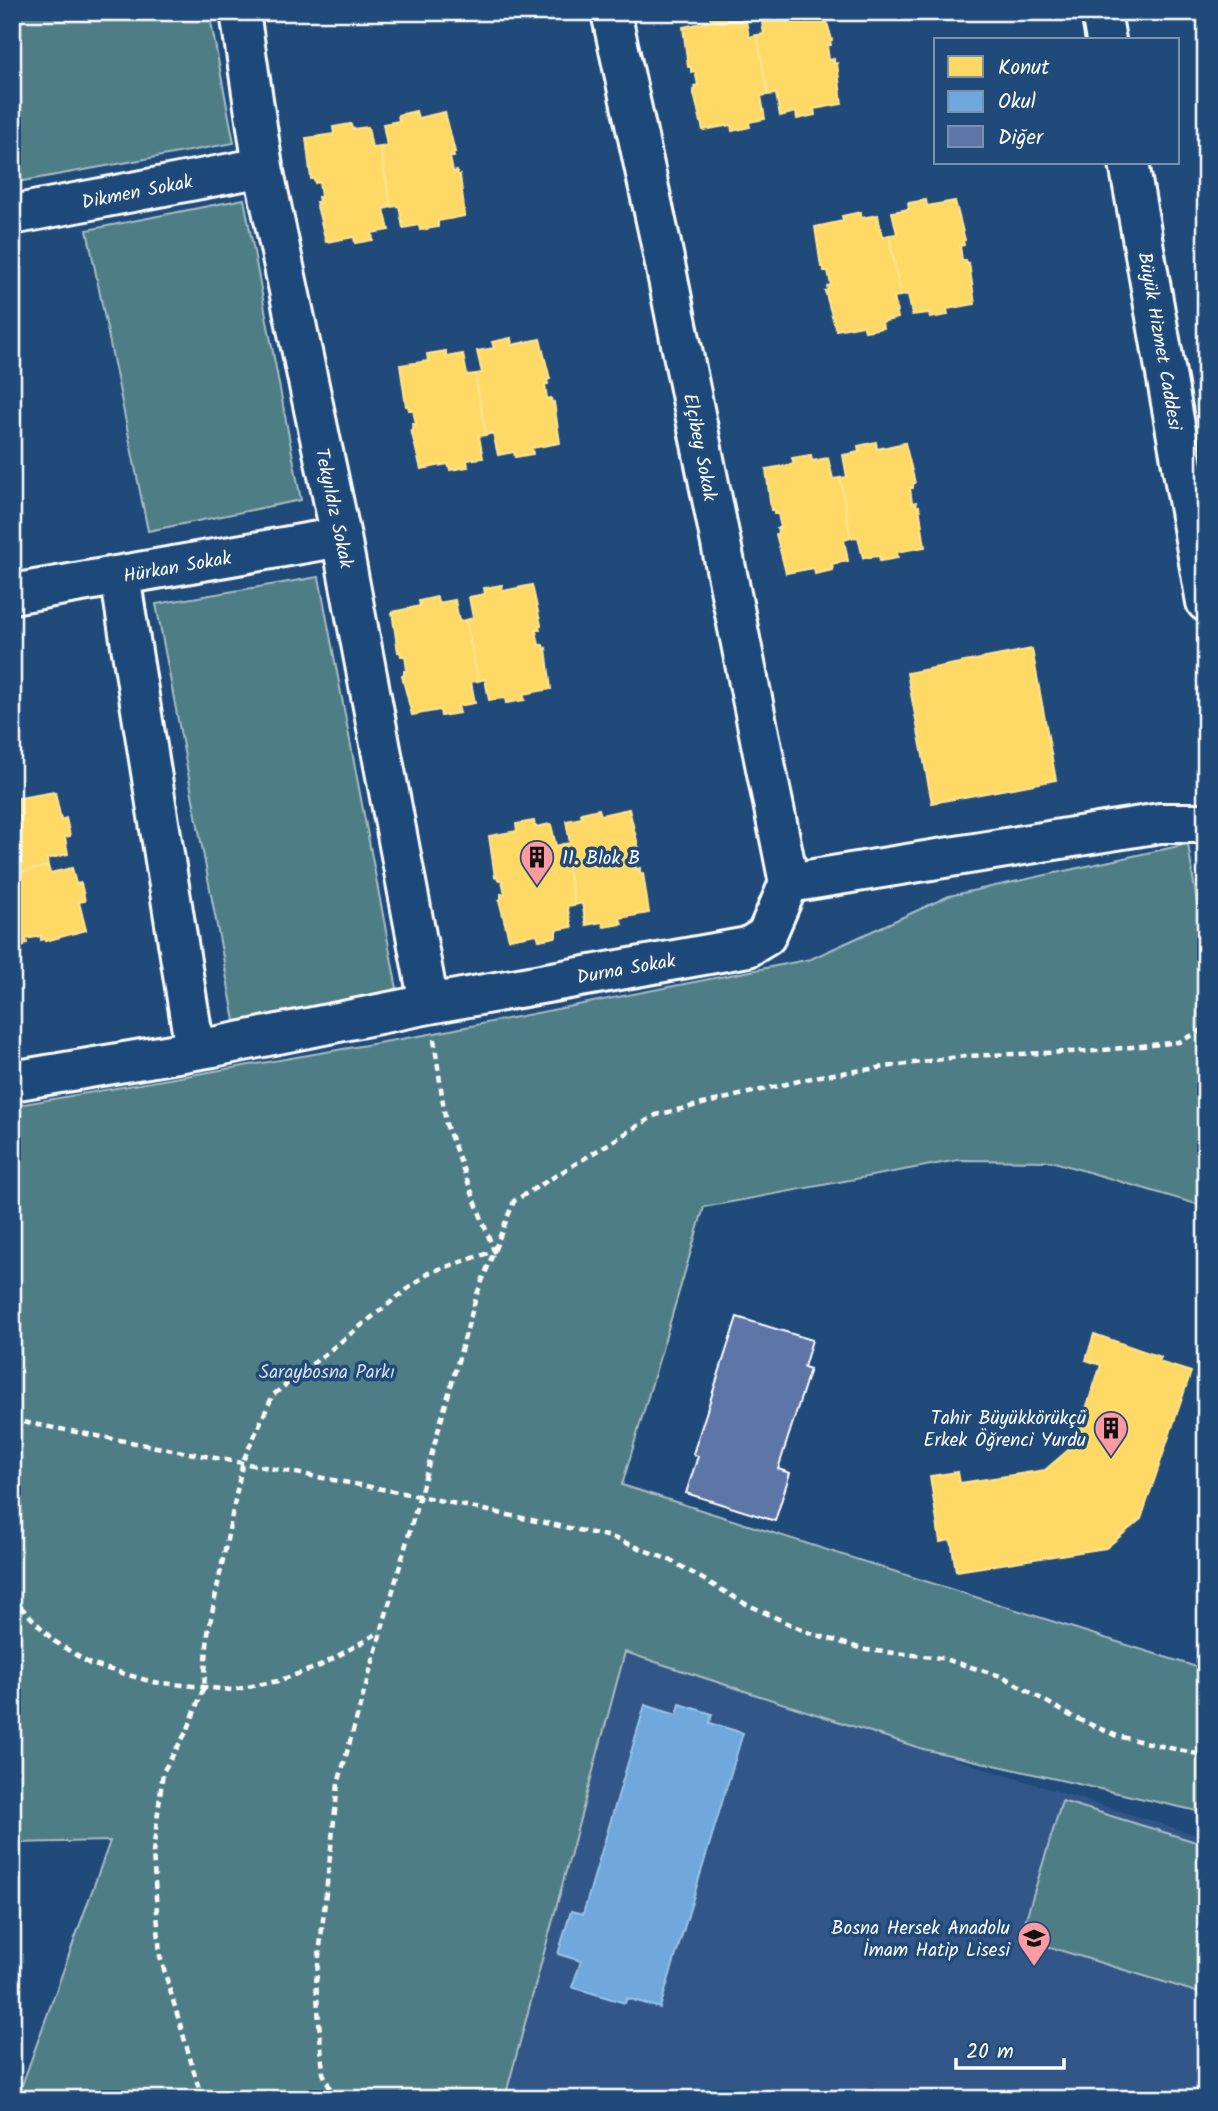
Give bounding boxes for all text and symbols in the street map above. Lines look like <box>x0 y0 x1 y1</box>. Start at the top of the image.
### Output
legend <box>934 38 1180 164</box>
text: Konut <box>998 52 1050 85</box>
text: Okul <box>998 86 1036 119</box>
text: Diğer <box>998 122 1044 155</box>
street label: Dikmen Sokak <box>79 167 196 218</box>
street label: Büyük Hizmet Caddesi <box>1129 250 1190 434</box>
street label: Elçibey Sokak <box>674 391 724 504</box>
street label: Tekyıldız Sokak <box>306 446 360 571</box>
street label: Hürkan Sokak <box>121 544 234 592</box>
building icon: 11. Blok B <box>518 838 556 887</box>
place label: 11. Blok B <box>562 844 640 874</box>
street label: Durna Sokak <box>575 947 678 993</box>
park label: Saraybosna Parkı <box>259 1358 395 1388</box>
place label: Tahir Büyükkörükçü Erkek Öğrenci Yurdu <box>923 1404 1086 1456</box>
building icon: Tahir Büyükkörükçü Erkek Öğrenci Yurdu <box>1092 1409 1130 1458</box>
place label: Bosna Hersek Anadolu İmam Hatip Lisesi <box>831 1914 1011 1966</box>
school or university icon: Bosna Hersek Anadolu İmam Hatip Lisesi <box>1015 1919 1053 1968</box>
scale bar <box>956 2027 1064 2071</box>
text: 20 m <box>966 2036 1014 2069</box>

